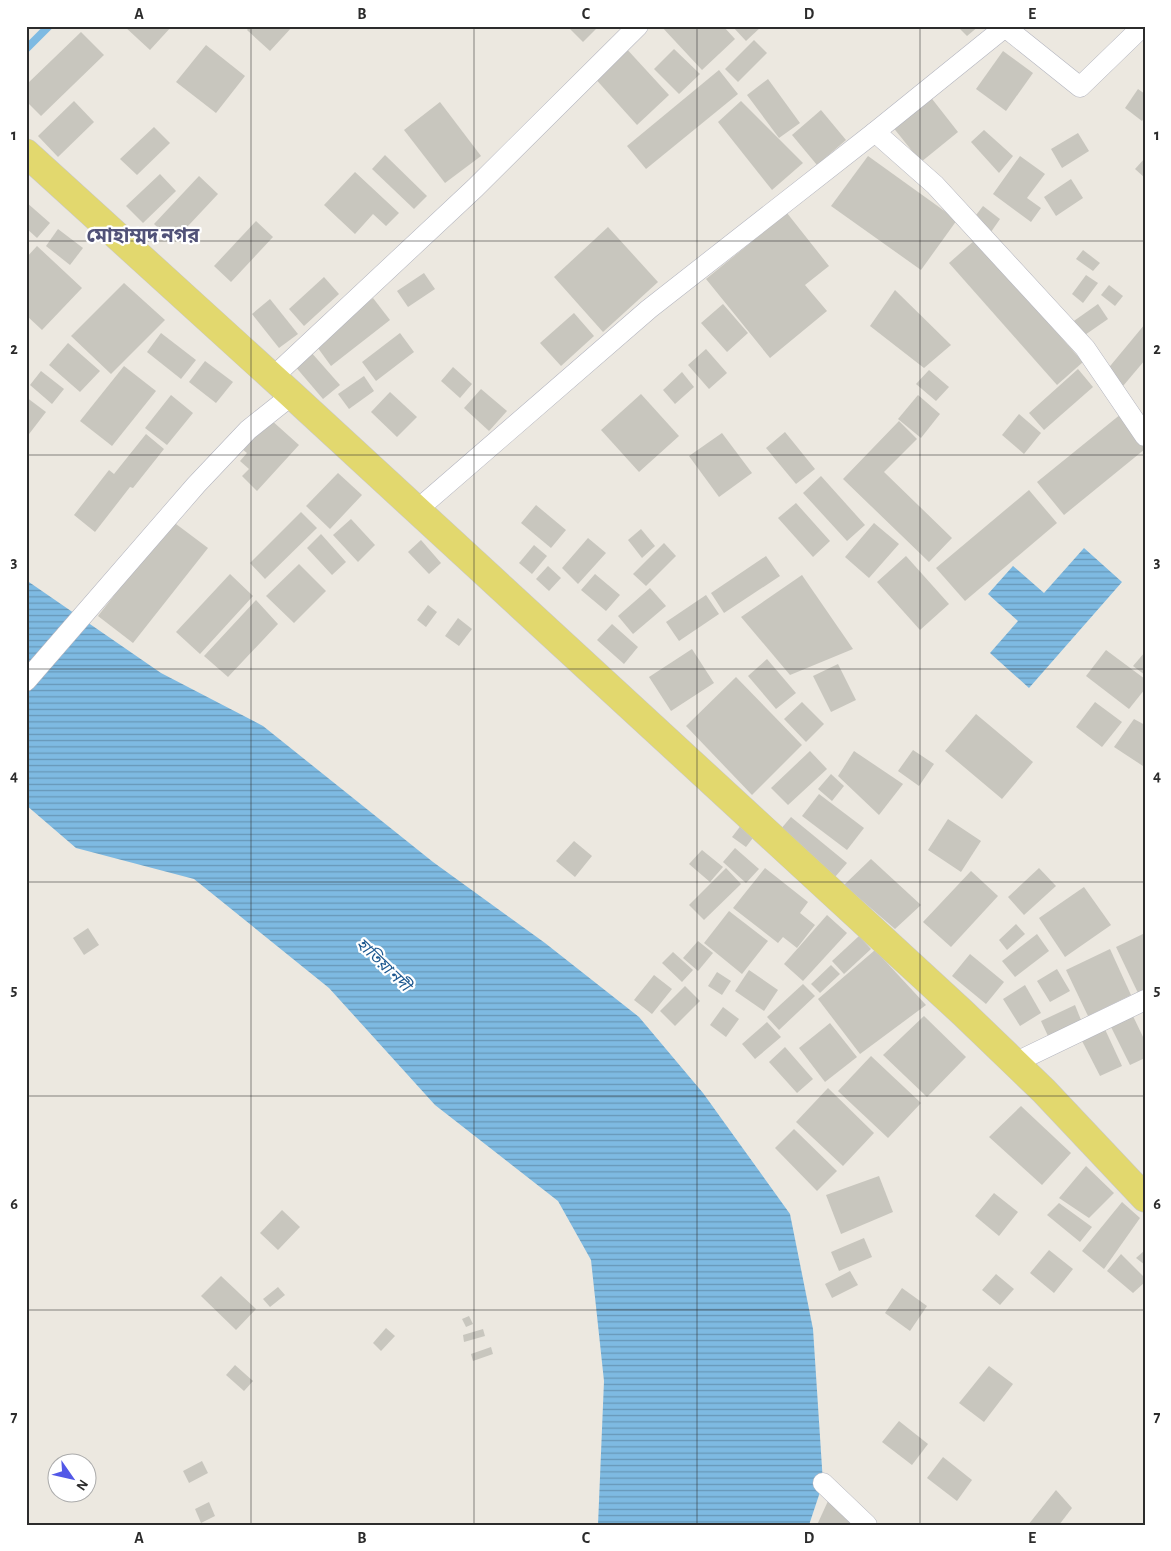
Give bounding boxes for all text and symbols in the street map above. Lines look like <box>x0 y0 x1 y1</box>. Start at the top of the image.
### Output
text: A <box>134 6 144 22</box>
text: B <box>357 6 367 22</box>
text: C <box>582 6 591 22</box>
text: D <box>804 6 815 22</box>
text: E <box>1028 6 1036 22</box>
text: 1 <box>11 127 17 143</box>
text: 1 <box>1154 127 1160 143</box>
district label: মোহাম্মদ নগর <box>87 226 200 246</box>
text: 2 <box>10 341 18 357</box>
text: 2 <box>1153 341 1161 357</box>
text: 3 <box>11 554 18 570</box>
text: 3 <box>1154 554 1161 570</box>
text: 4 <box>10 768 18 784</box>
text: 4 <box>1153 768 1161 784</box>
water label: হাতিয়া নদী <box>353 934 417 996</box>
text: 5 <box>11 982 18 998</box>
text: 5 <box>1154 982 1161 998</box>
text: 6 <box>10 1196 18 1212</box>
text: 6 <box>1153 1196 1161 1212</box>
text: 7 <box>11 1409 18 1425</box>
text: 7 <box>1154 1409 1161 1425</box>
north arrow <box>48 1454 98 1504</box>
text: N <box>73 1477 90 1493</box>
text: A <box>134 1530 144 1546</box>
text: B <box>357 1530 367 1546</box>
text: C <box>582 1530 591 1546</box>
text: D <box>804 1530 815 1546</box>
text: E <box>1028 1530 1036 1546</box>

